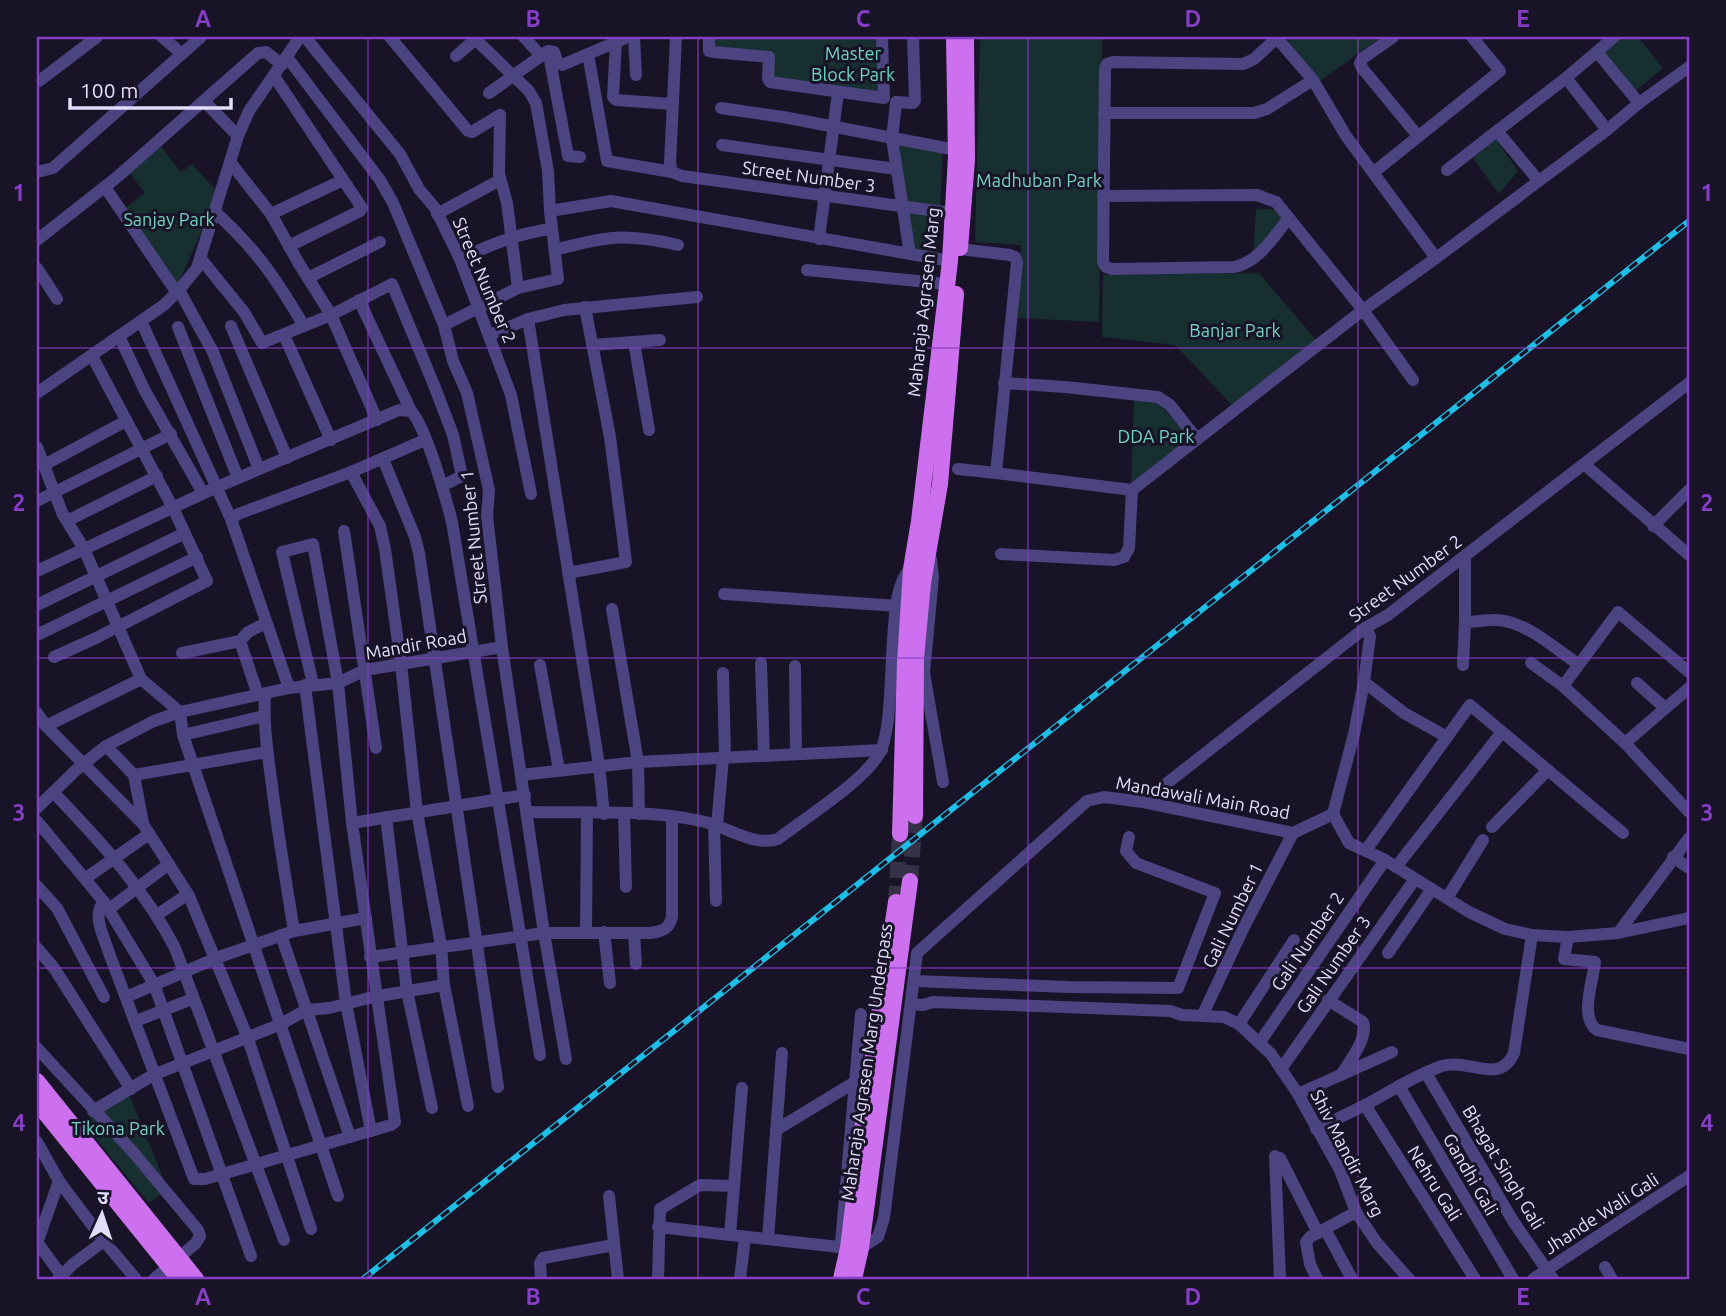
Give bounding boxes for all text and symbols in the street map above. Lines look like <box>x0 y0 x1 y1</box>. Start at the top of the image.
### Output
text: A <box>195 6 211 31</box>
text: B <box>525 6 541 31</box>
text: C <box>856 6 871 31</box>
text: D <box>1185 6 1201 31</box>
text: E <box>1516 6 1530 31</box>
park label: Master Block Park <box>811 43 895 84</box>
scale bar <box>70 66 231 110</box>
text: 100 m <box>80 78 138 102</box>
street label: Street Number 3 <box>741 157 877 195</box>
park label: Madhuban Park <box>976 170 1102 190</box>
text: 1 <box>13 180 25 205</box>
text: 1 <box>1701 180 1713 205</box>
street label: Maharaja Agrasen Marg <box>903 206 943 398</box>
park label: Sanjay Park <box>123 209 215 229</box>
street label: Street Number 2 <box>449 214 521 346</box>
park label: Banjar Park <box>1189 320 1281 340</box>
park label: DDA Park <box>1118 426 1194 446</box>
street label: Street Number 1 <box>456 469 490 605</box>
text: 2 <box>13 490 25 515</box>
text: 2 <box>1701 490 1713 515</box>
street label: Street Number 2 <box>1345 530 1465 626</box>
street label: Mandir Road <box>364 625 468 663</box>
street label: Mandawali Main Road <box>1114 772 1292 822</box>
text: 3 <box>13 800 25 825</box>
text: 3 <box>1701 800 1713 825</box>
street label: Gali Number 1 <box>1198 859 1266 971</box>
street label: Gali Number 2 <box>1267 888 1347 994</box>
street label: Gali Number 3 <box>1292 911 1374 1017</box>
street label: Maharaja Agrasen Marg Underpass <box>837 922 895 1202</box>
street label: Shiv Mandir Marg <box>1307 1086 1389 1220</box>
street label: Bhagat Singh Gali <box>1459 1101 1549 1233</box>
text: 4 <box>13 1110 26 1135</box>
text: 4 <box>1701 1110 1714 1135</box>
park label: Tikona Park <box>71 1118 165 1138</box>
street label: Gandhi Gali <box>1440 1130 1502 1218</box>
street label: Nehru Gali <box>1404 1142 1466 1224</box>
street label: Jhande Wali Gali <box>1540 1169 1662 1257</box>
north arrow <box>66 1180 136 1250</box>
text: उ <box>97 1186 110 1208</box>
text: A <box>195 1284 211 1309</box>
text: B <box>525 1284 541 1309</box>
text: C <box>856 1284 871 1309</box>
text: D <box>1185 1284 1201 1309</box>
text: E <box>1516 1284 1530 1309</box>

